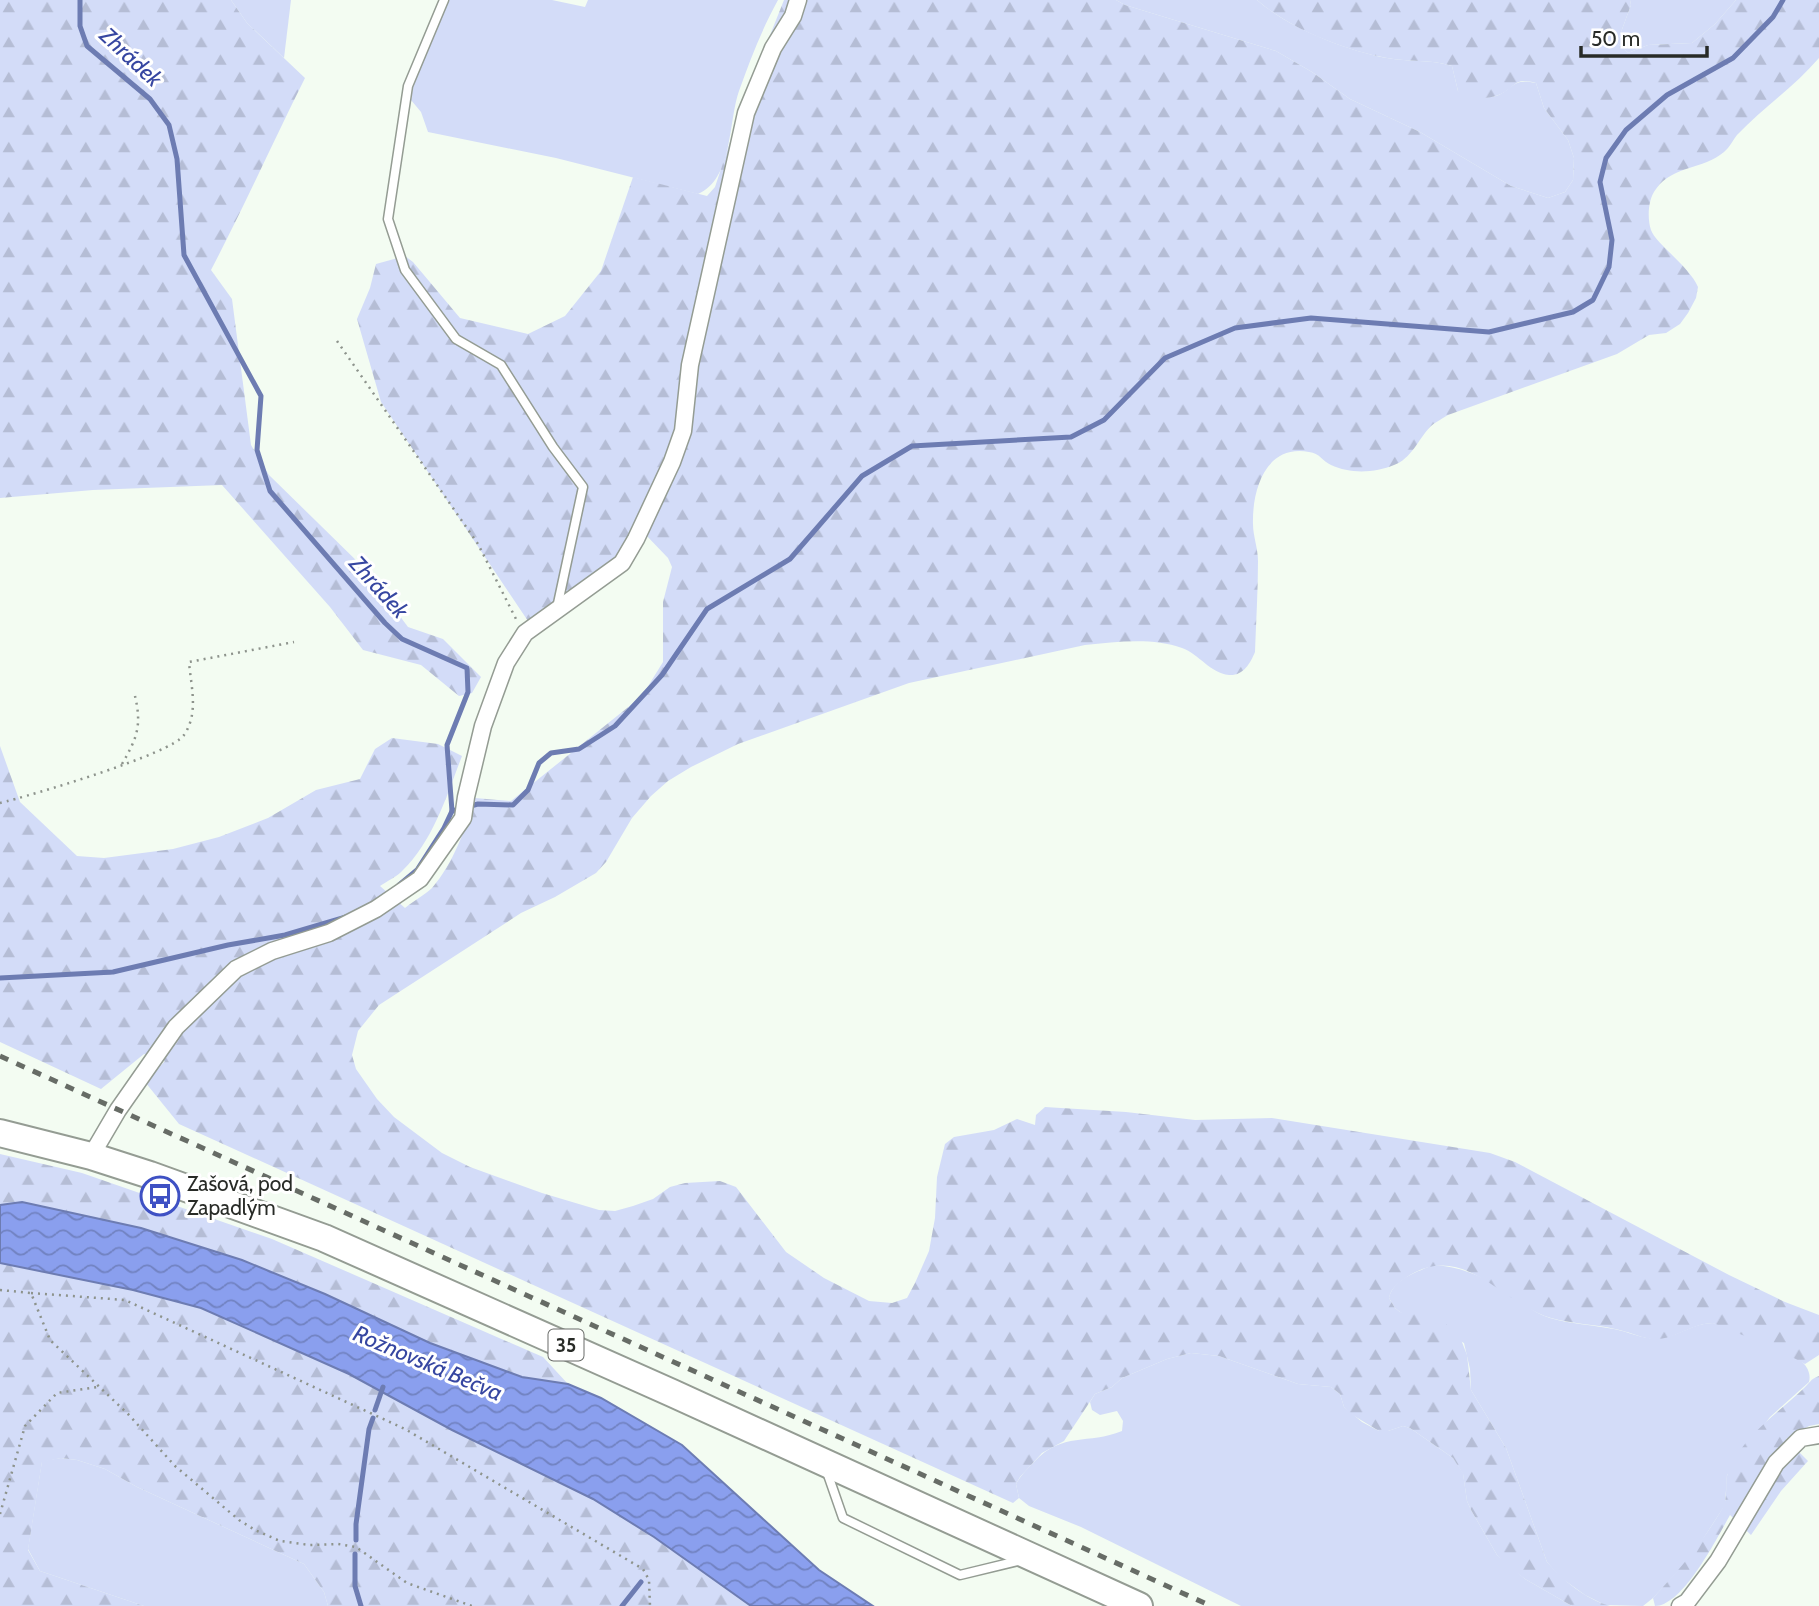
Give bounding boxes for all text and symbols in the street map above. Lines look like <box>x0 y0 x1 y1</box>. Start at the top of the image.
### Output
scale bar <box>1581 14 1707 58</box>
water label: Zhrádek <box>93 21 169 93</box>
text: 50 m <box>1591 26 1640 51</box>
water label: Zhrádek <box>343 549 415 625</box>
place label: Zašová, pod Zapadlým <box>187 1171 293 1220</box>
bus stop icon: Zašová, pod Zapadlým <box>139 1175 181 1217</box>
water label: Rožnovská Bečva <box>349 1319 507 1407</box>
road number: 35 <box>548 1330 584 1360</box>

